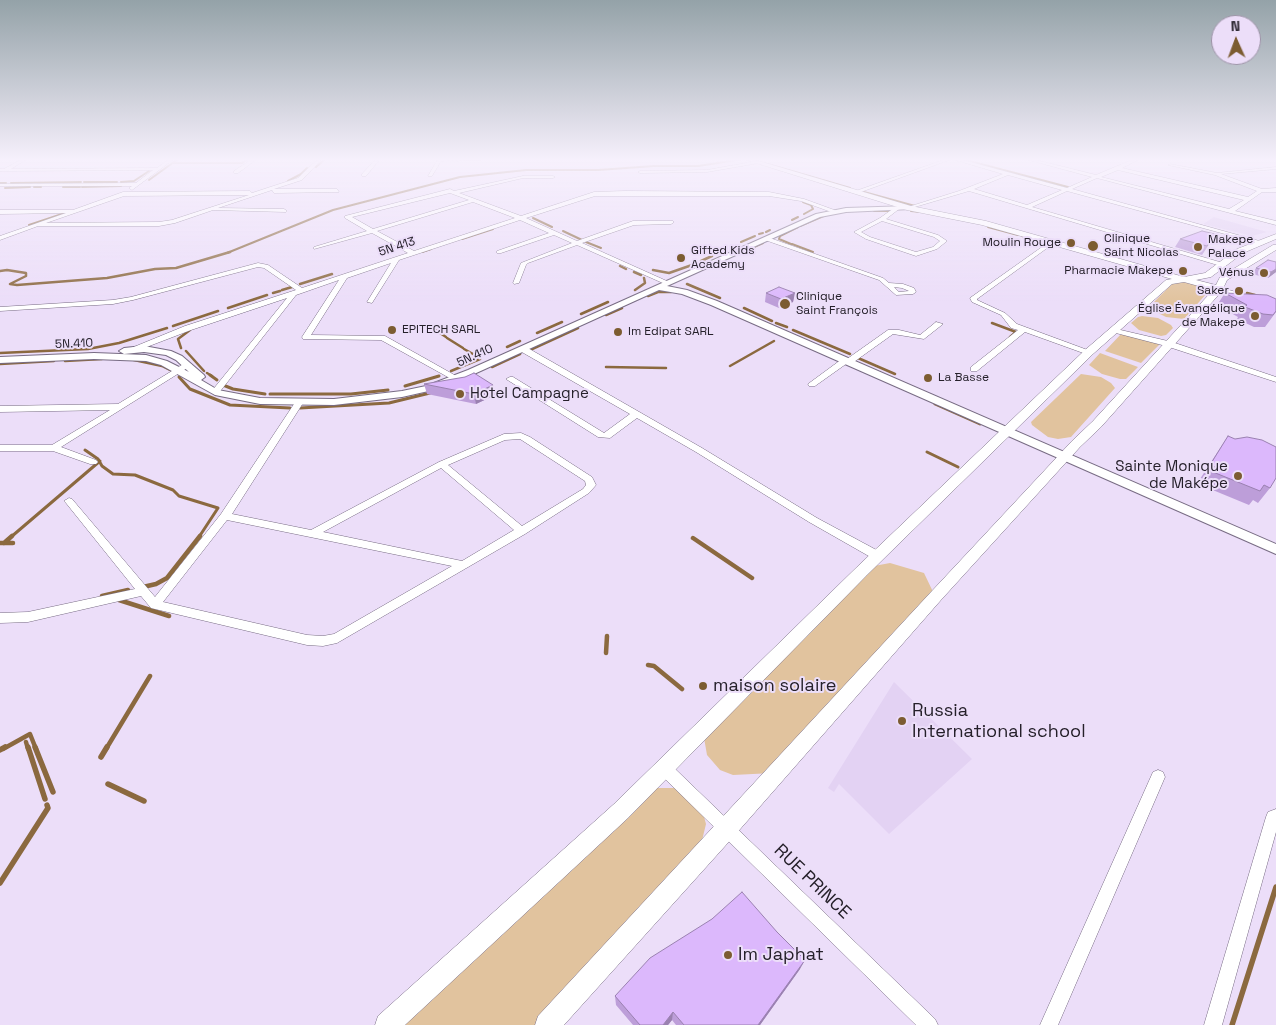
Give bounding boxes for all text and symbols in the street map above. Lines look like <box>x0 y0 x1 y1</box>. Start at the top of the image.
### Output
north arrow <box>1211 15 1261 65</box>
text: N <box>1230 17 1241 35</box>
place label: Clinique Saint Nicolas <box>1104 232 1179 260</box>
place label: Makepe Palace <box>1208 233 1253 261</box>
street label: 5N 413 <box>377 234 417 260</box>
place label: Moulin Rouge <box>982 236 1061 250</box>
marker: Moulin Rouge <box>1065 237 1077 249</box>
marker: Clinique Saint Nicolas <box>1086 239 1100 253</box>
marker: Makepe Palace <box>1192 241 1204 253</box>
place label: Gifted Kids Academy <box>691 244 754 272</box>
marker: Gifted Kids Academy <box>675 252 687 264</box>
place label: Pharmacie Makepe <box>1064 264 1173 278</box>
marker: Pharmacie Makepe <box>1177 265 1189 277</box>
place label: Vénus <box>1219 266 1254 280</box>
marker: Vénus <box>1258 267 1270 279</box>
place label: Saker <box>1197 284 1229 298</box>
marker: Saker <box>1233 285 1245 297</box>
place label: Clinique Saint François <box>796 290 878 318</box>
marker: Clinique Saint François <box>778 297 792 311</box>
place label: Église Évangélique de Makepe <box>1138 302 1245 330</box>
marker: Église Évangélique de Makepe <box>1249 310 1261 322</box>
place label: EPITECH SARL <box>402 323 480 337</box>
marker: EPITECH SARL <box>386 324 398 336</box>
place label: Im Edipat SARL <box>628 325 714 339</box>
marker: Im Edipat SARL <box>612 326 624 338</box>
street label: 5N.410 <box>55 336 93 352</box>
street label: 5N.410 <box>455 342 495 370</box>
place label: La Basse <box>938 371 989 385</box>
marker: La Basse <box>922 372 934 384</box>
place label: Hotel Campagne <box>470 385 589 403</box>
marker: Hotel Campagne <box>454 388 466 400</box>
place label: Sainte Monique de Maképe <box>1115 458 1228 493</box>
marker: Sainte Monique de Maképe <box>1232 470 1244 482</box>
place label: maison solaire <box>713 675 836 697</box>
marker: maison solaire <box>697 680 709 692</box>
place label: Russia International school <box>912 700 1086 742</box>
marker: Russia International school <box>896 715 908 727</box>
street label: RUE PRINCE <box>769 840 855 924</box>
place label: Im Japhat <box>738 944 824 966</box>
marker: Im Japhat <box>722 949 734 961</box>

